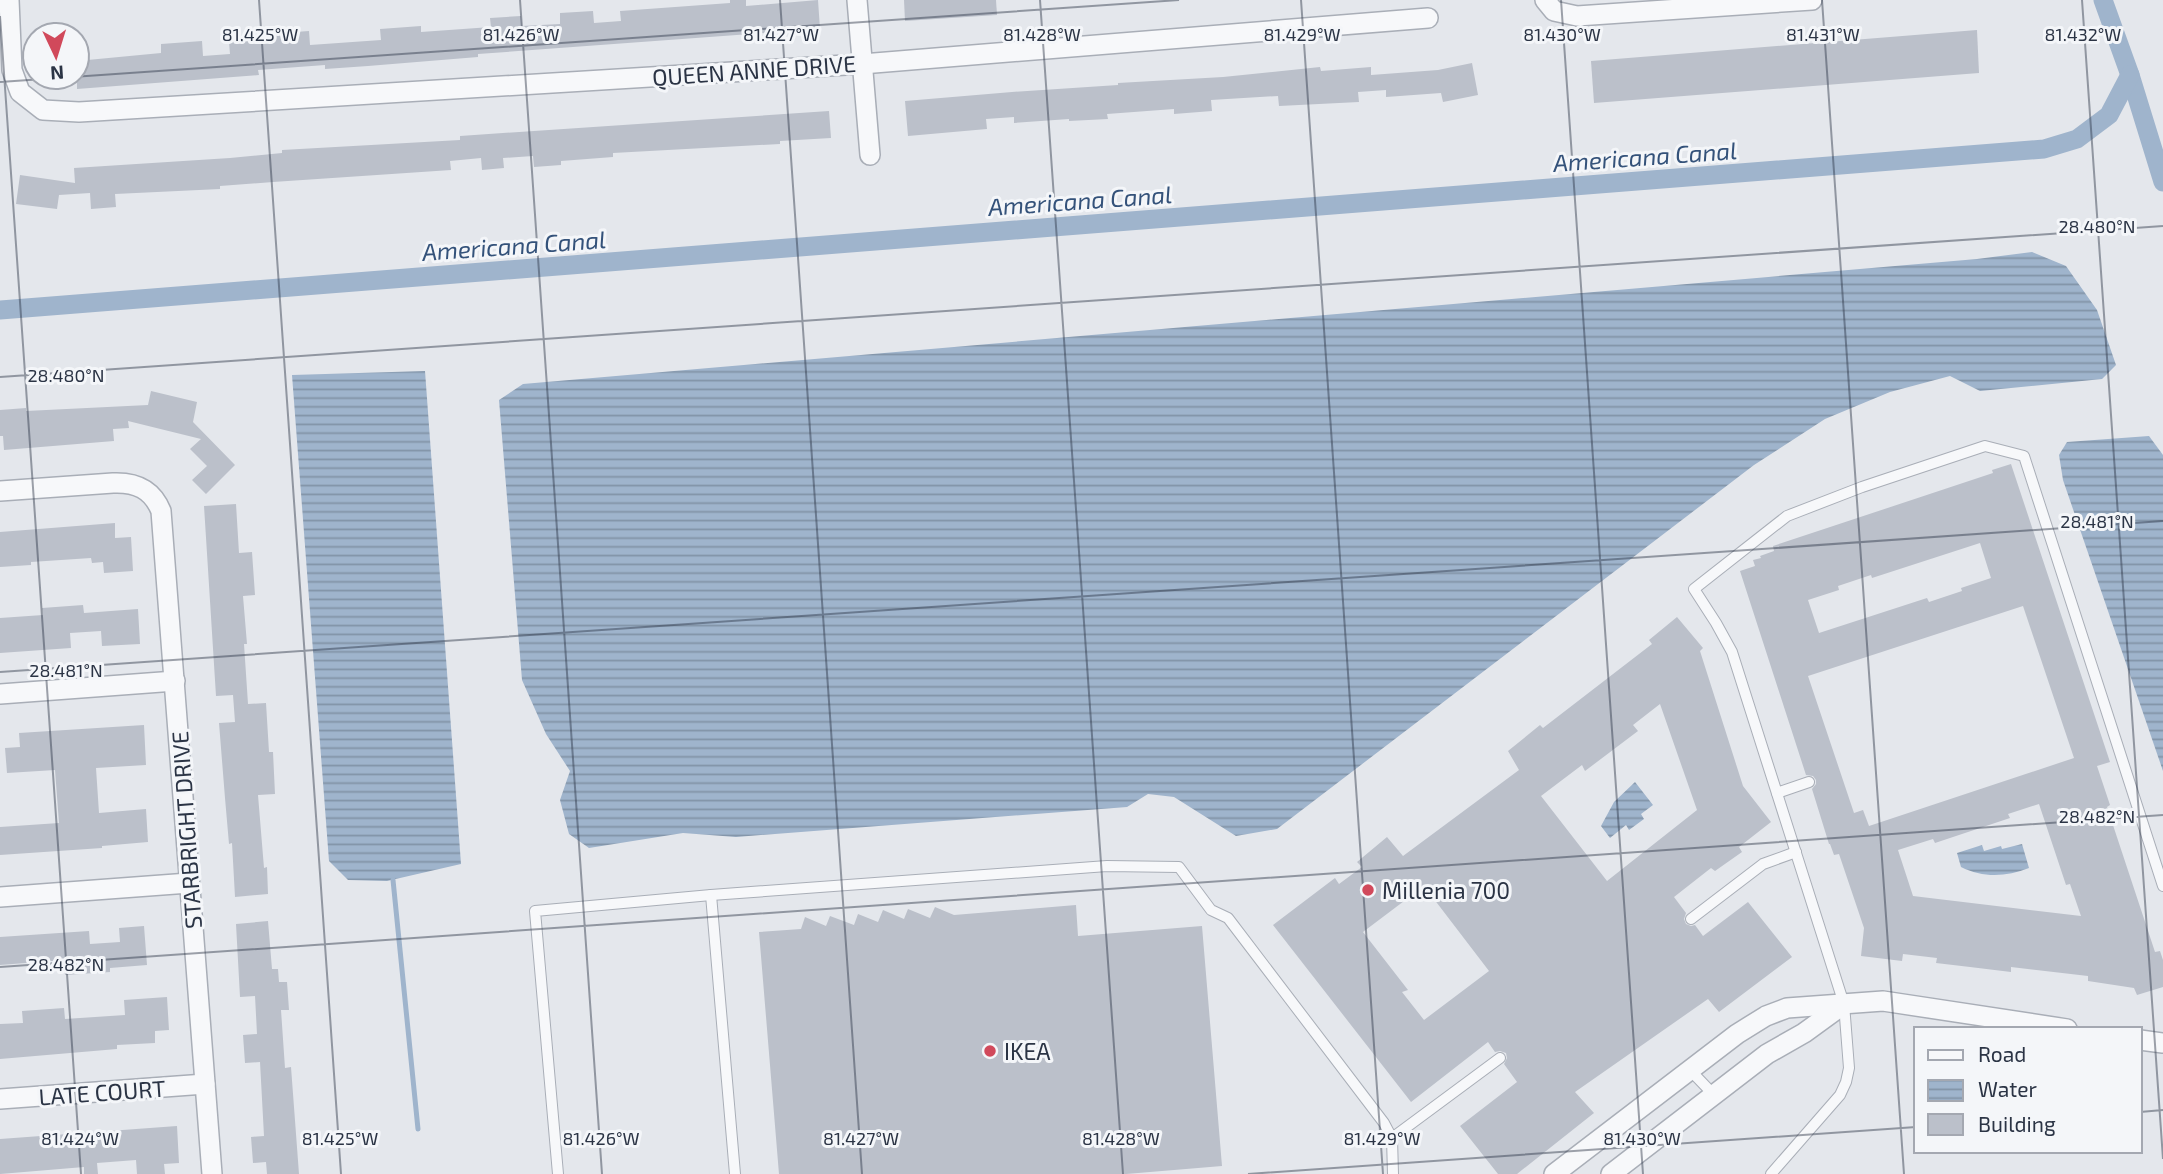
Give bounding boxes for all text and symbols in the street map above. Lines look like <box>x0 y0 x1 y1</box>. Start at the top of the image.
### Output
north arrow <box>21 21 91 91</box>
text: 81.425°W <box>222 23 298 45</box>
text: 81.426°W <box>482 23 560 45</box>
text: 81.427°W <box>743 23 819 45</box>
text: 81.428°W <box>1003 23 1081 45</box>
text: 81.429°W <box>1263 23 1341 45</box>
text: 81.430°W <box>1523 23 1601 45</box>
text: 81.431°W <box>1786 23 1860 45</box>
text: 81.432°W <box>2045 23 2121 45</box>
street label: QUEEN ANNE DRIVE <box>651 49 857 91</box>
text: N <box>50 62 65 85</box>
water label: Americana Canal <box>1551 135 1738 177</box>
water label: Americana Canal <box>986 179 1173 221</box>
text: 28.480°N <box>2058 215 2136 237</box>
water label: Americana Canal <box>420 224 607 266</box>
text: 28.480°N <box>27 364 105 386</box>
text: 28.481°N <box>2060 510 2134 532</box>
text: 28.481°N <box>29 659 103 681</box>
street label: STARBRIGHT DRIVE <box>165 730 207 930</box>
text: 28.482°N <box>2059 805 2135 827</box>
place label: Millenia 700 <box>1382 876 1510 904</box>
marker: Millenia 700 <box>1360 882 1376 898</box>
text: 28.482°N <box>28 953 104 975</box>
legend <box>1914 1027 2142 1153</box>
place label: IKEA <box>1004 1037 1051 1065</box>
text: Road <box>1978 1041 2026 1066</box>
marker: IKEA <box>982 1043 998 1059</box>
street label: LATE COURT <box>38 1074 166 1110</box>
text: Water <box>1978 1076 2037 1101</box>
text: Building <box>1978 1111 2056 1136</box>
text: 81.424°W <box>41 1127 119 1149</box>
text: 81.425°W <box>302 1127 378 1149</box>
text: 81.426°W <box>562 1127 640 1149</box>
text: 81.427°W <box>823 1127 899 1149</box>
text: 81.428°W <box>1082 1127 1160 1149</box>
text: 81.429°W <box>1343 1127 1421 1149</box>
text: 81.430°W <box>1603 1127 1681 1149</box>

